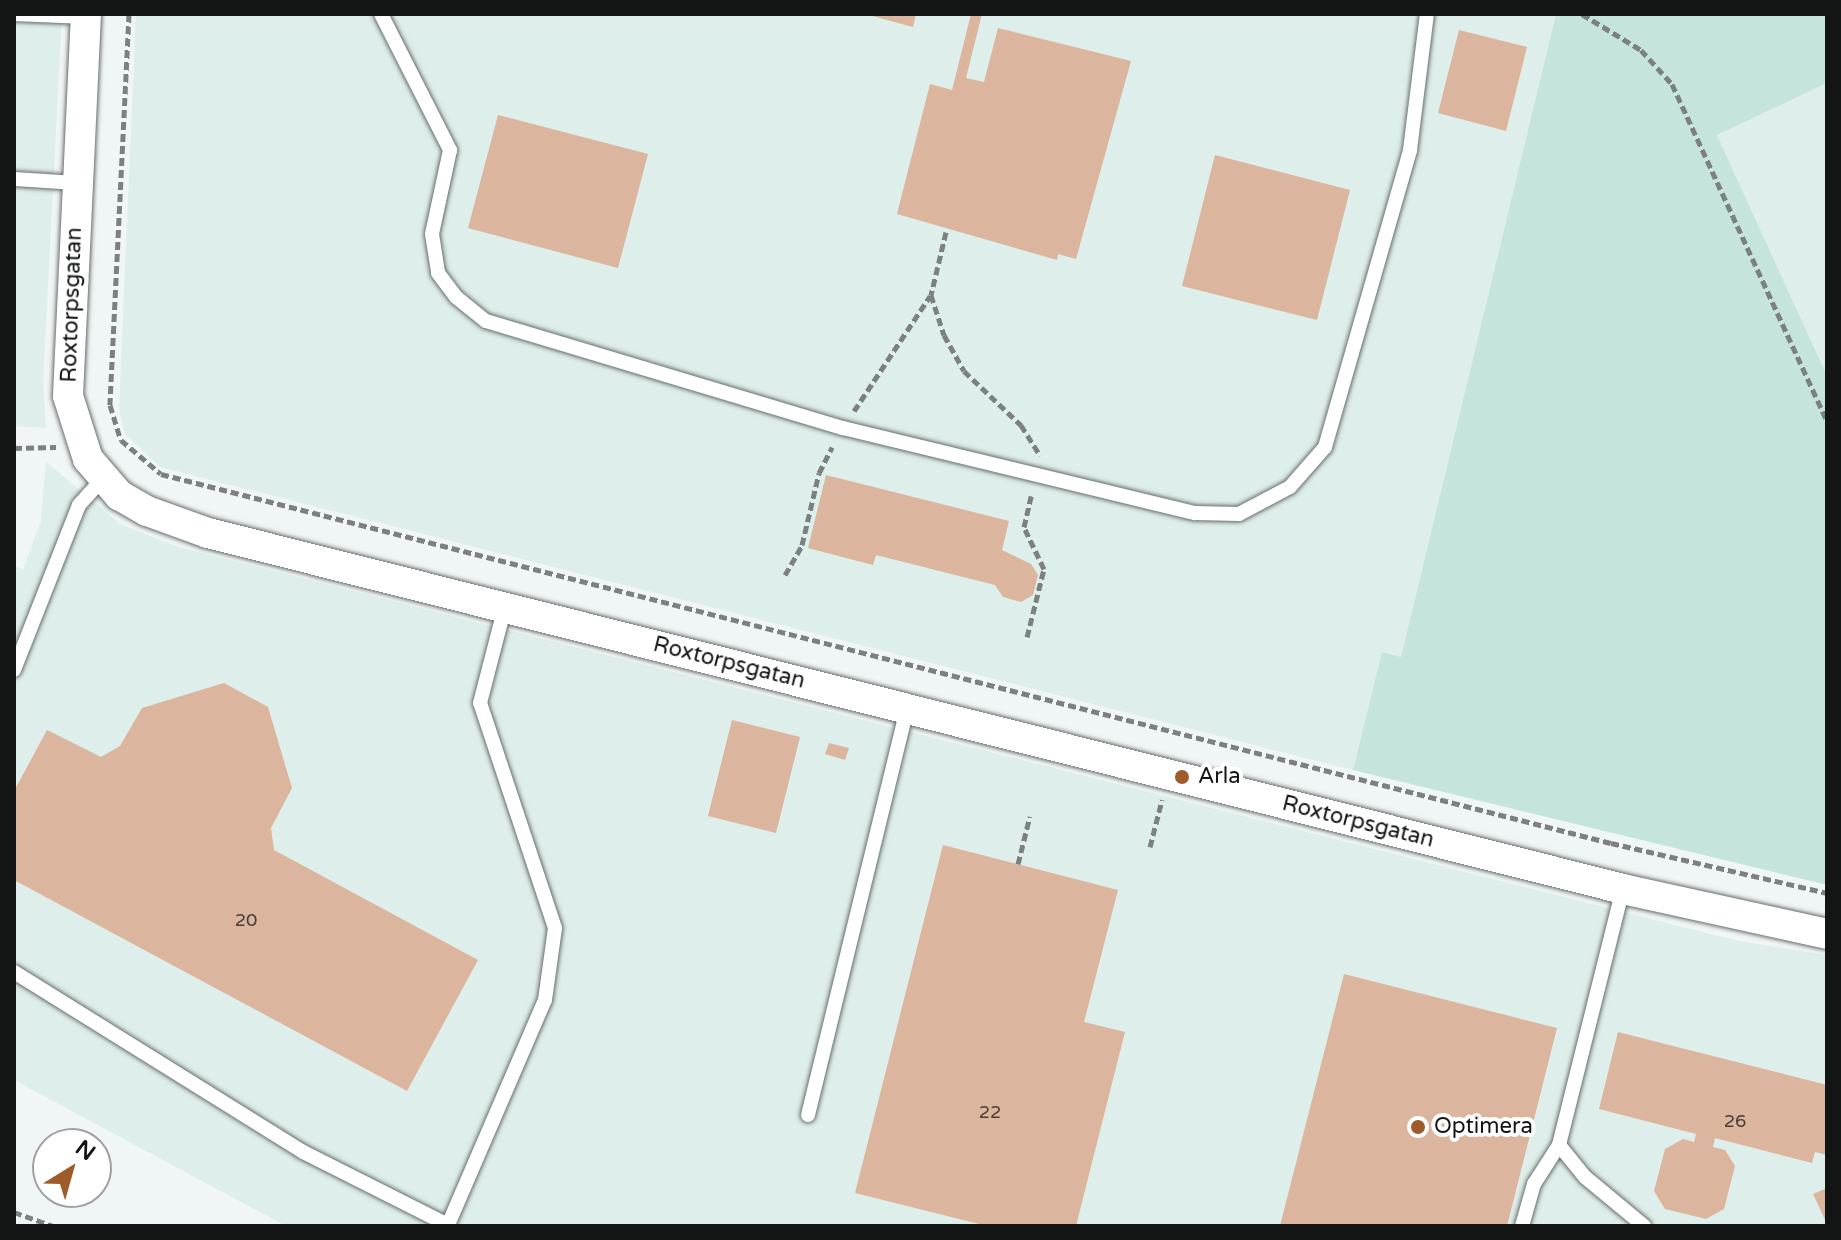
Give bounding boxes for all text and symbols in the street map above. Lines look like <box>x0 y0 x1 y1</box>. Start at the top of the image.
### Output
street label: Roxtorpsgatan <box>56 227 88 383</box>
street label: Roxtorpsgatan <box>650 631 808 695</box>
place label: Arla <box>1198 764 1241 790</box>
marker: Arla <box>1173 768 1191 786</box>
street label: Roxtorpsgatan <box>1279 790 1437 854</box>
house number: 20 <box>235 909 257 931</box>
house number: 22 <box>979 1101 1001 1123</box>
house number: 26 <box>1724 1110 1746 1132</box>
place label: Optimera <box>1434 1114 1533 1140</box>
marker: Optimera <box>1409 1118 1427 1136</box>
north arrow <box>32 1128 112 1208</box>
text: N <box>70 1135 100 1166</box>

